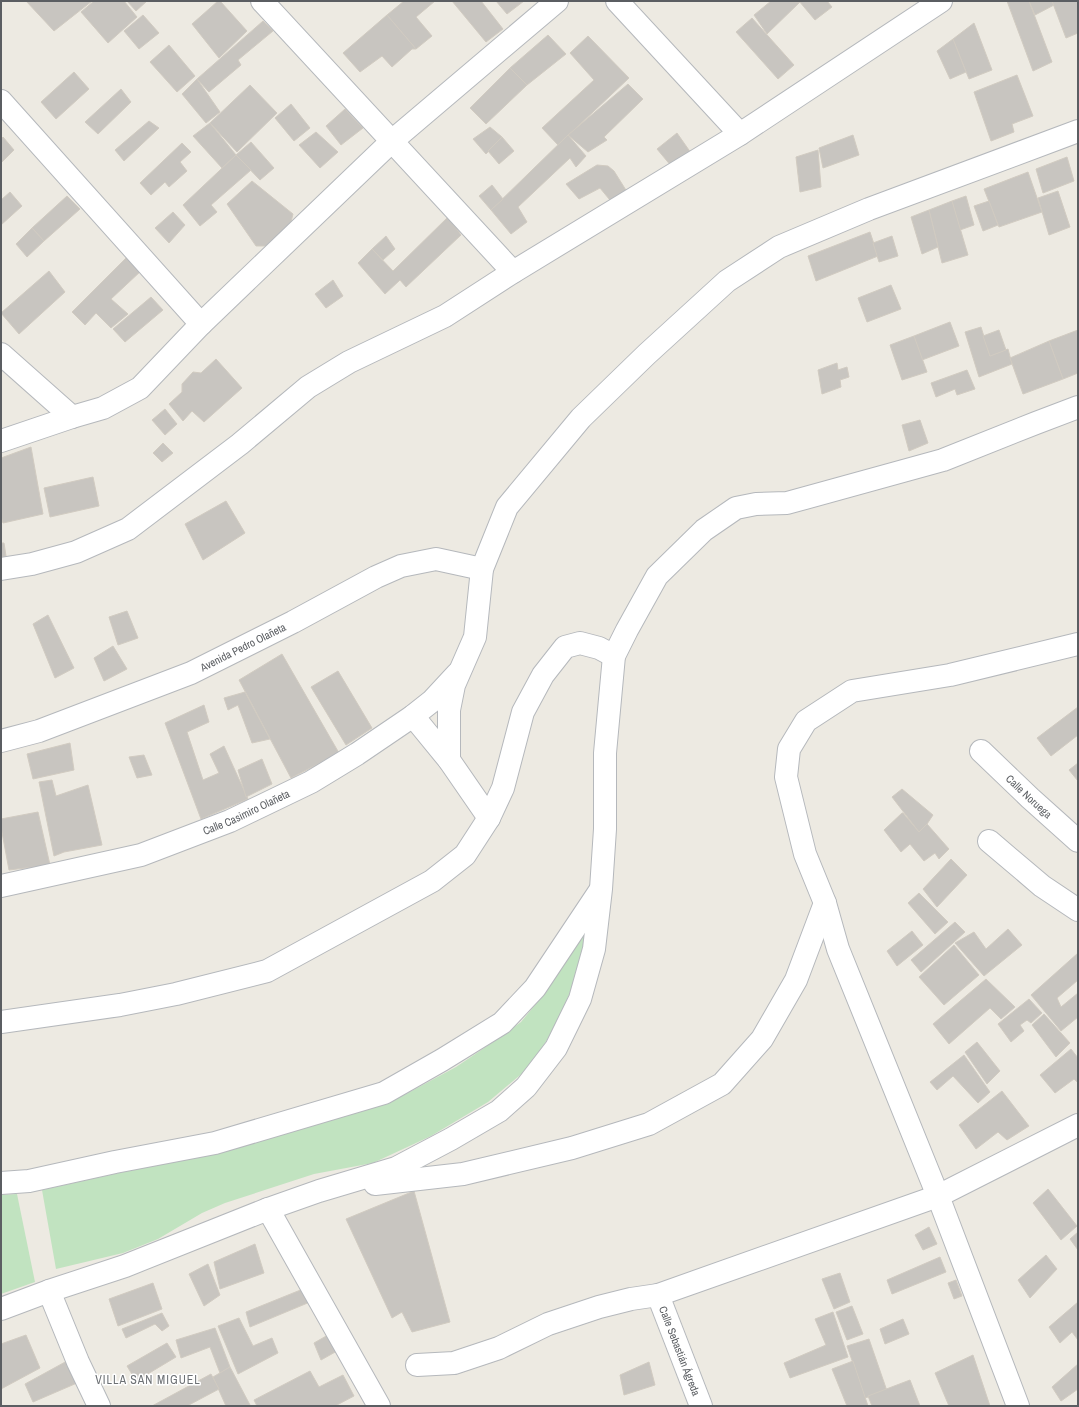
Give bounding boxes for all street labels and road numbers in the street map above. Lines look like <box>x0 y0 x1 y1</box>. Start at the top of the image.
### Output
street label: Avenida Pedro Olañeta <box>197 620 288 675</box>
street label: Calle Noruega <box>1003 772 1055 821</box>
street label: Calle Casimiro Olañeta <box>201 786 292 838</box>
street label: Calle Sebastián Ágreda <box>656 1304 703 1398</box>

